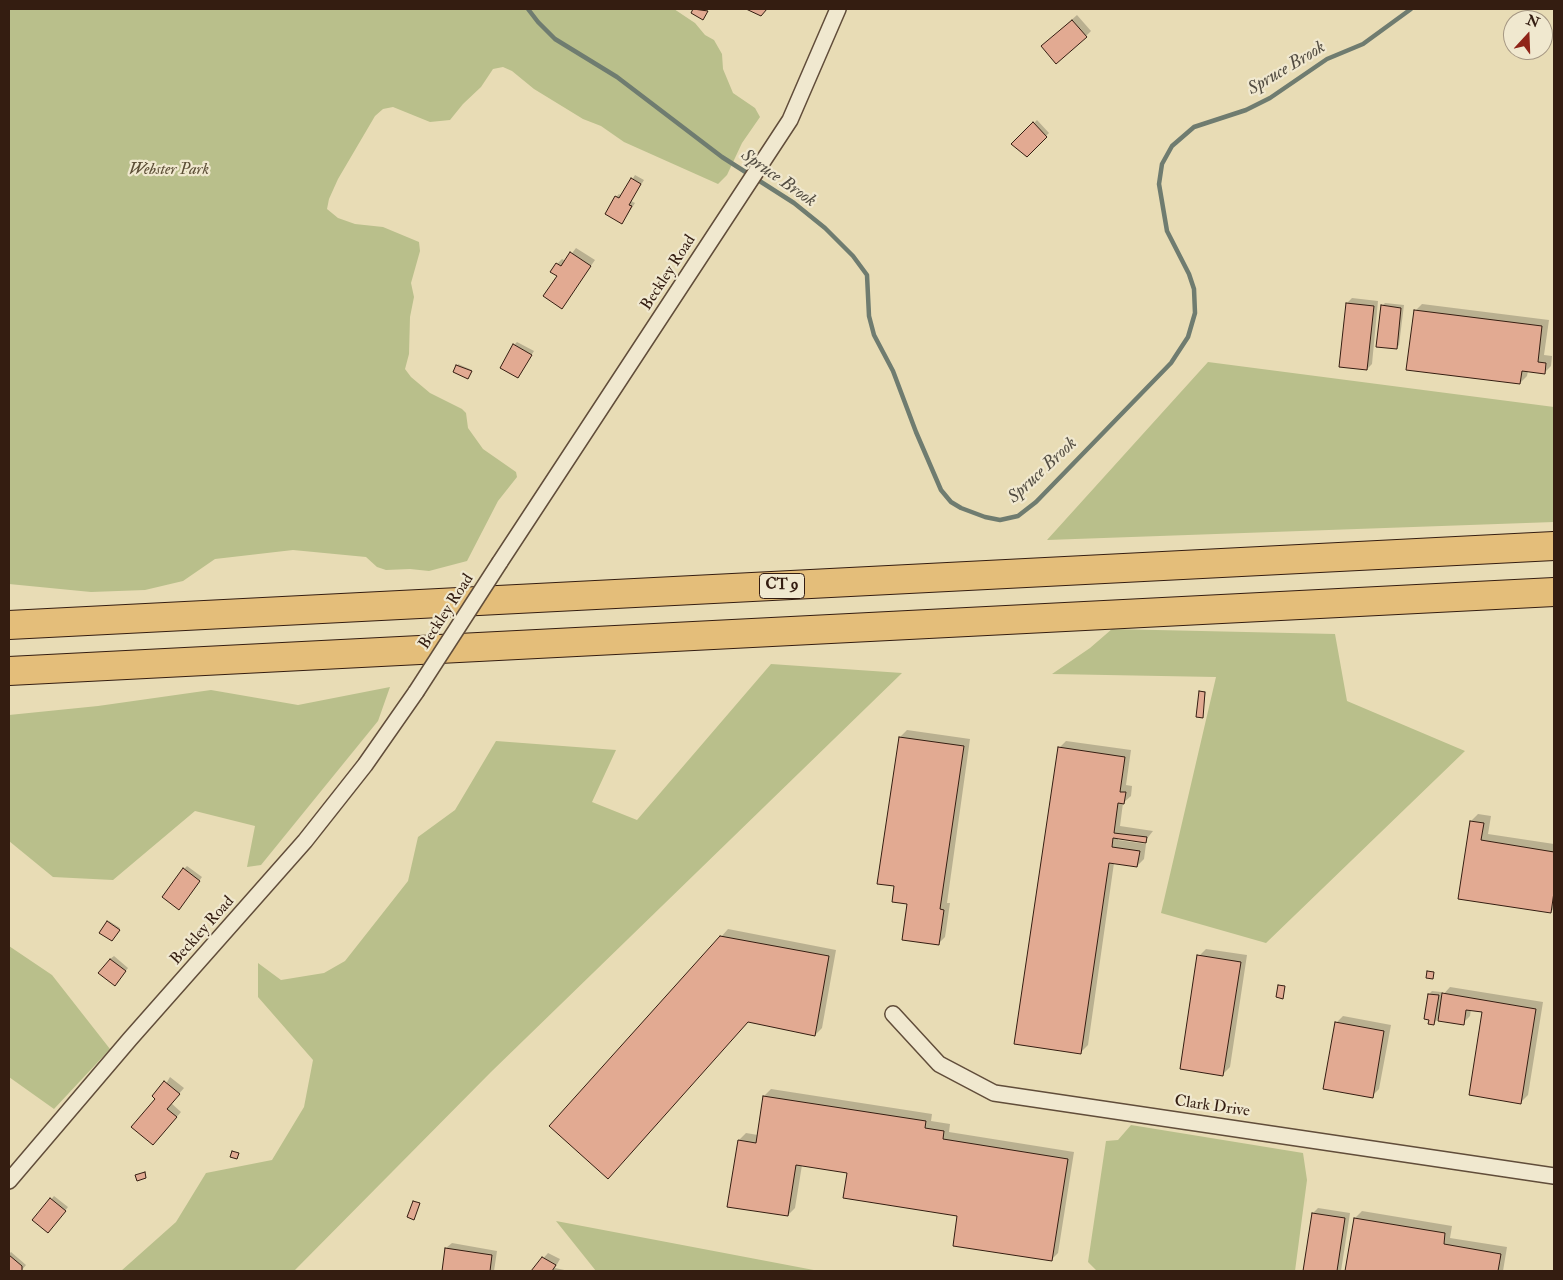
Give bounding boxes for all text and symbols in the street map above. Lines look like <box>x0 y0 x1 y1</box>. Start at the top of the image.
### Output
north arrow <box>1503 10 1553 60</box>
text: N <box>1524 11 1542 32</box>
water label: Spruce Brook <box>1244 37 1330 101</box>
water label: Spruce Brook <box>736 145 820 213</box>
park label: Webster Park <box>129 161 209 181</box>
street label: Beckley Road <box>638 232 700 314</box>
water label: Spruce Brook <box>1004 434 1082 508</box>
street label: Beckley Road <box>416 571 478 653</box>
road number: CT 9 <box>760 574 804 598</box>
street label: Beckley Road <box>167 893 239 969</box>
street label: Clark Drive <box>1173 1092 1251 1122</box>

